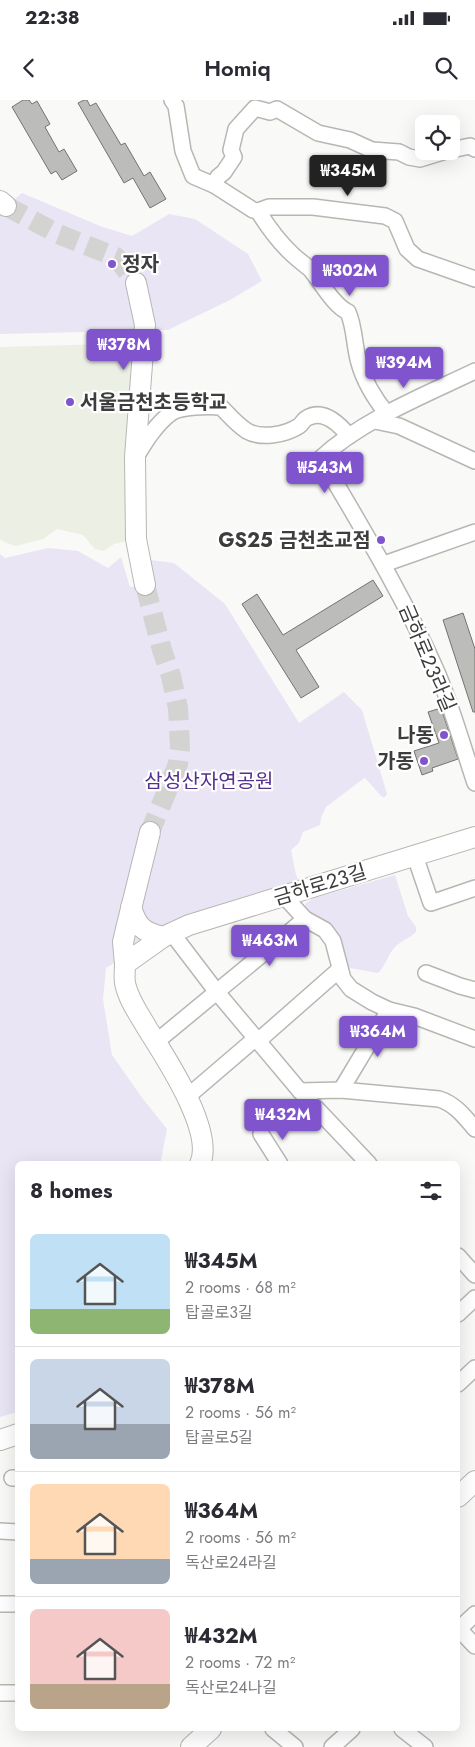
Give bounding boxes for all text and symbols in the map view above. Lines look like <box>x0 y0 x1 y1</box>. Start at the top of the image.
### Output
text: 22:38 <box>25 4 80 31</box>
text: Homiq <box>204 52 271 84</box>
icon: back <box>15 54 43 82</box>
icon: search <box>432 54 460 82</box>
map controls <box>415 115 460 160</box>
button: locate <box>415 115 460 160</box>
pin: ₩345M <box>313 154 383 197</box>
text: ₩345M <box>320 159 376 182</box>
place label: 정자 <box>122 250 159 279</box>
pin: ₩302M <box>315 254 385 297</box>
marker: 정자 <box>106 258 118 270</box>
text: ₩302M <box>323 259 377 282</box>
pin: ₩378M <box>89 328 159 371</box>
text: ₩378M <box>97 333 151 356</box>
pin: ₩394M <box>369 346 439 389</box>
text: ₩394M <box>376 351 432 374</box>
place label: 서울금천초등학교 <box>80 388 227 417</box>
marker: 서울금천초등학교 <box>64 396 76 408</box>
pin: ₩543M <box>290 452 360 494</box>
text: ₩543M <box>297 456 353 479</box>
place label: GS25 금천초교점 <box>218 526 371 555</box>
marker: GS25 금천초교점 <box>375 534 387 546</box>
street label: 금하로23라길 <box>391 600 463 716</box>
place label: 나동 <box>397 721 434 750</box>
marker: 나동 <box>438 729 450 741</box>
place label: 가동 <box>377 747 414 776</box>
marker: 가동 <box>418 755 430 767</box>
park label: 삼성산자연공원 <box>145 767 273 796</box>
street label: 금하로23길 <box>270 857 370 913</box>
pin: ₩463M <box>235 924 305 967</box>
text: ₩463M <box>242 929 298 952</box>
pin: ₩364M <box>343 1016 413 1058</box>
text: ₩364M <box>350 1020 406 1043</box>
pin: ₩432M <box>248 1098 318 1141</box>
text: ₩432M <box>255 1103 311 1126</box>
text: 8 homes <box>30 1176 113 1206</box>
icon: filters <box>417 1177 445 1205</box>
text: ₩345M <box>185 1246 257 1276</box>
icon: home <box>70 1254 130 1314</box>
text: 2 rooms · 68 m² <box>185 1276 296 1299</box>
text: 탑골로3길 <box>185 1301 253 1324</box>
text: ₩378M <box>185 1371 255 1401</box>
icon: home <box>70 1379 130 1439</box>
text: 2 rooms · 56 m² <box>185 1401 296 1424</box>
text: 탑골로5길 <box>185 1426 253 1449</box>
text: ₩364M <box>185 1496 258 1526</box>
icon: home <box>70 1504 130 1564</box>
text: 2 rooms · 56 m² <box>185 1526 296 1549</box>
text: 독산로24라길 <box>185 1551 277 1574</box>
text: ₩432M <box>185 1621 258 1651</box>
icon: home <box>70 1629 130 1689</box>
text: 2 rooms · 72 m² <box>185 1651 295 1674</box>
text: 독산로24나길 <box>185 1676 277 1699</box>

